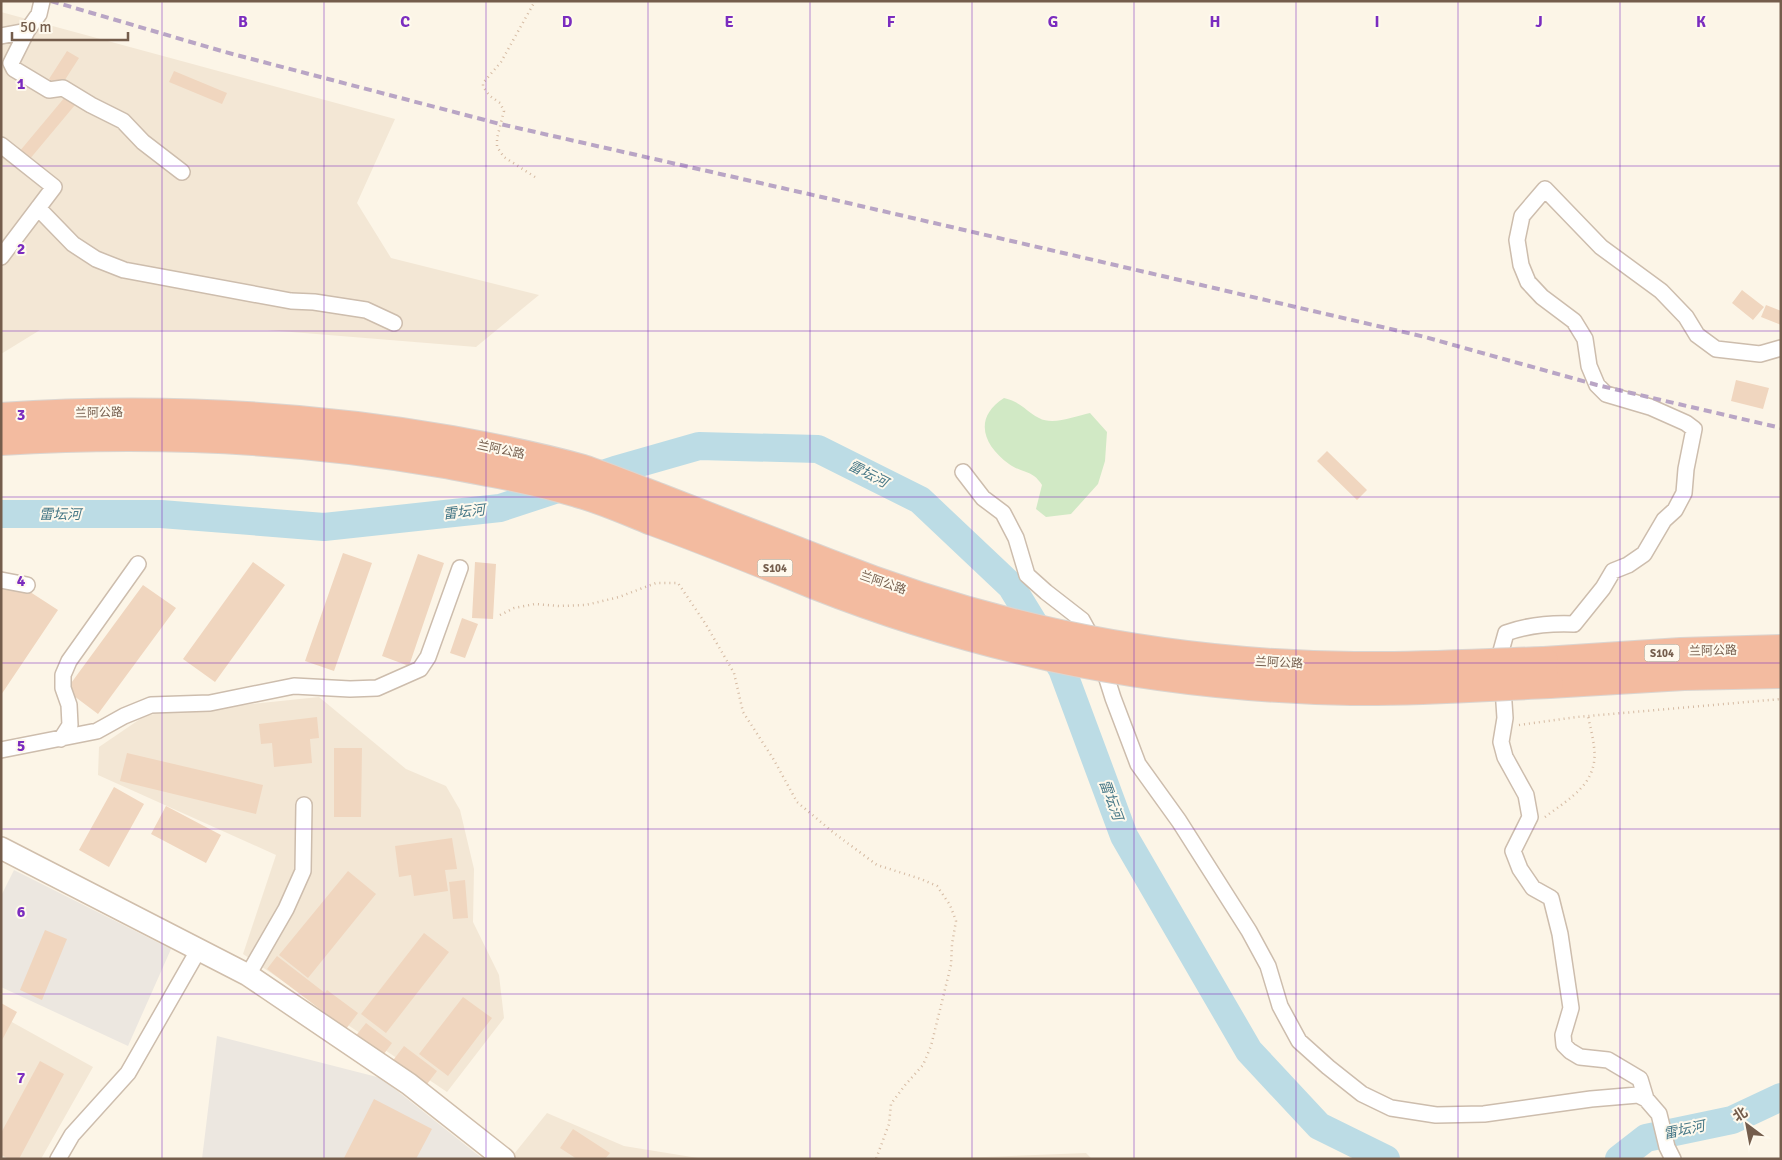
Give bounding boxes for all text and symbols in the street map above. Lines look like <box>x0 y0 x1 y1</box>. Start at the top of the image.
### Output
scale bar <box>12 10 129 42</box>
text: B <box>238 12 248 32</box>
text: C <box>400 12 410 32</box>
text: D <box>562 12 573 32</box>
text: E <box>724 12 734 32</box>
text: F <box>887 12 896 32</box>
text: G <box>1048 12 1058 32</box>
text: H <box>1210 12 1220 32</box>
text: I <box>1374 12 1380 32</box>
text: J <box>1535 12 1543 32</box>
text: K <box>1696 12 1706 32</box>
text: 50 m <box>20 18 51 36</box>
text: 1 <box>17 74 26 94</box>
text: 2 <box>17 239 25 259</box>
text: 3 <box>17 405 25 425</box>
street label: 兰阿公路 <box>75 405 123 421</box>
street label: 兰阿公路 <box>476 438 526 462</box>
water label: 雷坛河 <box>845 457 893 492</box>
water label: 雷坛河 <box>442 501 489 523</box>
water label: 雷坛河 <box>39 506 84 523</box>
road number: S104 <box>758 560 792 576</box>
street label: 兰阿公路 <box>858 568 908 598</box>
text: 4 <box>17 571 26 591</box>
street label: 兰阿公路 <box>1689 643 1737 659</box>
road number: S104 <box>1644 644 1680 661</box>
street label: 兰阿公路 <box>1255 654 1303 672</box>
text: 5 <box>17 736 25 756</box>
water label: 雷坛河 <box>1096 777 1127 825</box>
text: 6 <box>17 902 26 922</box>
text: 7 <box>17 1068 26 1088</box>
north arrow <box>1722 1100 1772 1150</box>
text: 北 <box>1730 1103 1751 1125</box>
water label: 雷坛河 <box>1662 1117 1709 1143</box>

